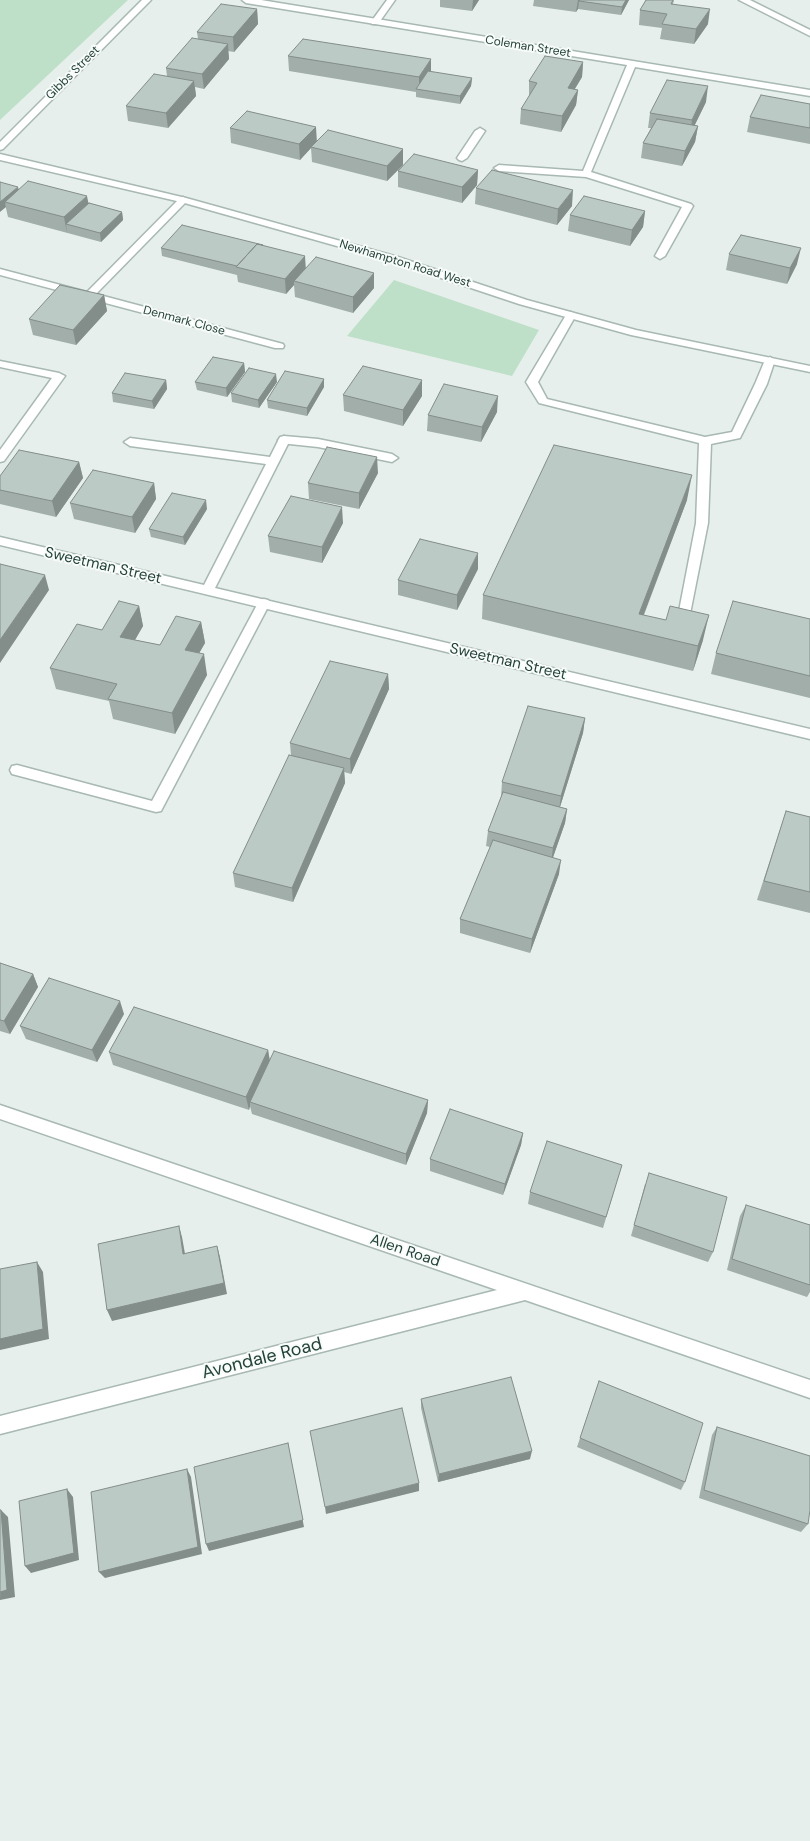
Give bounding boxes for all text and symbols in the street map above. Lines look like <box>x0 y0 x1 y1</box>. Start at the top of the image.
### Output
street label: Coleman Street <box>484 33 572 61</box>
street label: Gibbs Street <box>43 43 103 103</box>
street label: Newhampton Road West <box>338 237 472 291</box>
street label: Denmark Close <box>142 303 226 339</box>
street label: Sweetman Street <box>43 544 163 588</box>
street label: Sweetman Street <box>448 640 568 684</box>
street label: Allen Road <box>368 1231 442 1271</box>
street label: Avondale Road <box>200 1334 324 1384</box>

